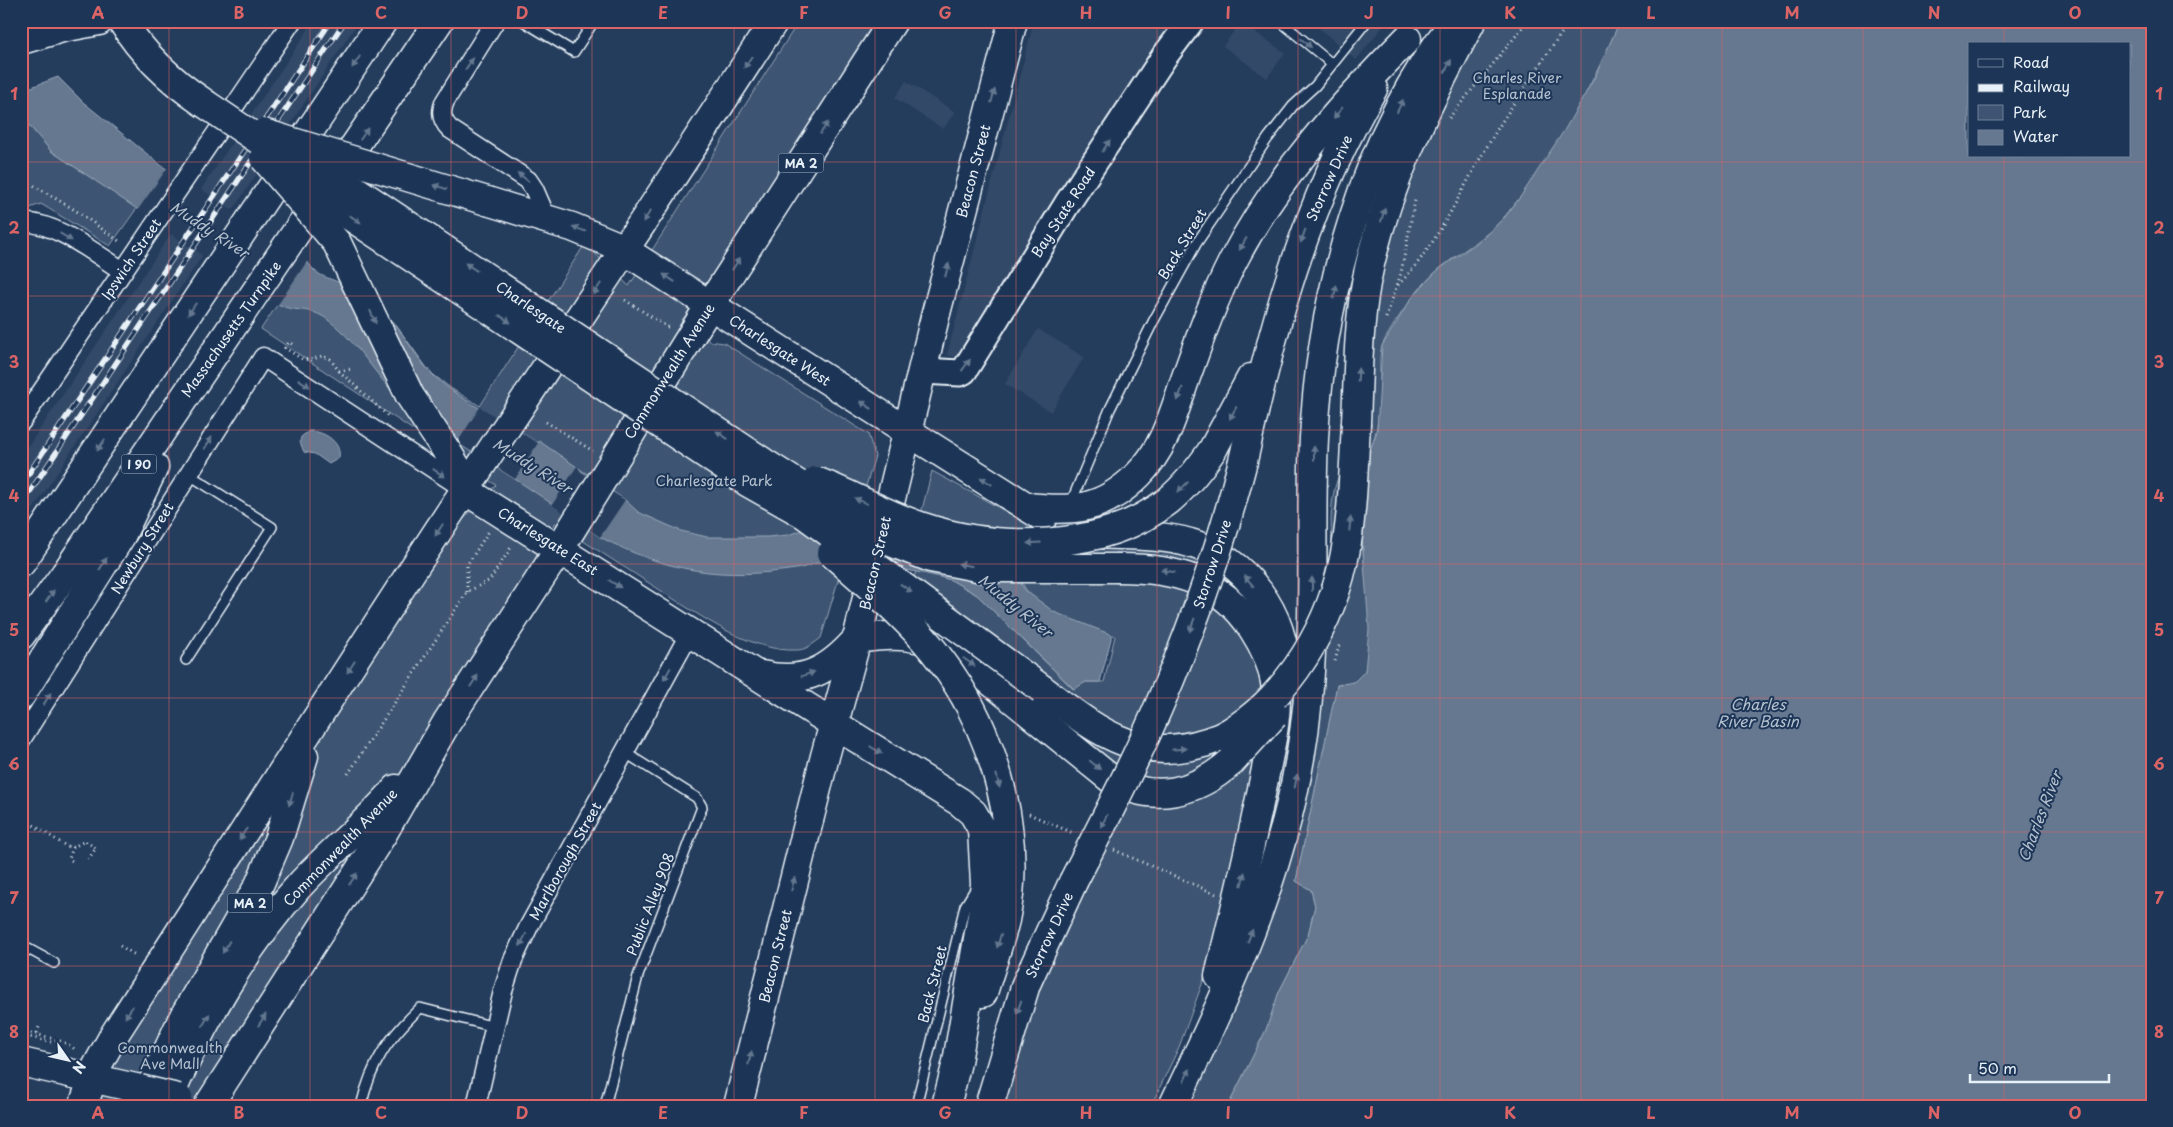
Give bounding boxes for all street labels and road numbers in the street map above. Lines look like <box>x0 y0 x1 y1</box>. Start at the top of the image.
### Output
street label: Beacon Street <box>950 122 996 220</box>
street label: Storrow Drive <box>1301 131 1357 225</box>
road number: MA 2 <box>778 154 824 172</box>
street label: Bay State Road <box>1026 163 1100 261</box>
street label: Back Street <box>1153 204 1212 283</box>
street label: Ipswich Street <box>96 214 166 304</box>
street label: Massachusetts Turnpike <box>176 257 286 401</box>
street label: Charlesgate <box>492 276 570 338</box>
street label: Commonwealth Avenue <box>619 299 720 443</box>
street label: Charlesgate West <box>725 309 835 391</box>
road number: I 90 <box>122 454 156 474</box>
street label: Newbury Street <box>105 498 179 598</box>
street label: Charlesgate East <box>494 502 603 581</box>
street label: Beacon Street <box>854 514 896 612</box>
street label: Storrow Drive <box>1188 517 1236 611</box>
street label: Commonwealth Avenue <box>278 783 402 911</box>
street label: Marlborough Street <box>524 798 606 924</box>
street label: Public Alley 908 <box>621 850 679 958</box>
street label: Storrow Drive <box>1020 889 1078 981</box>
road number: MA 2 <box>228 894 272 912</box>
street label: Beacon Street <box>753 907 797 1005</box>
street label: Back Street <box>912 943 952 1025</box>

